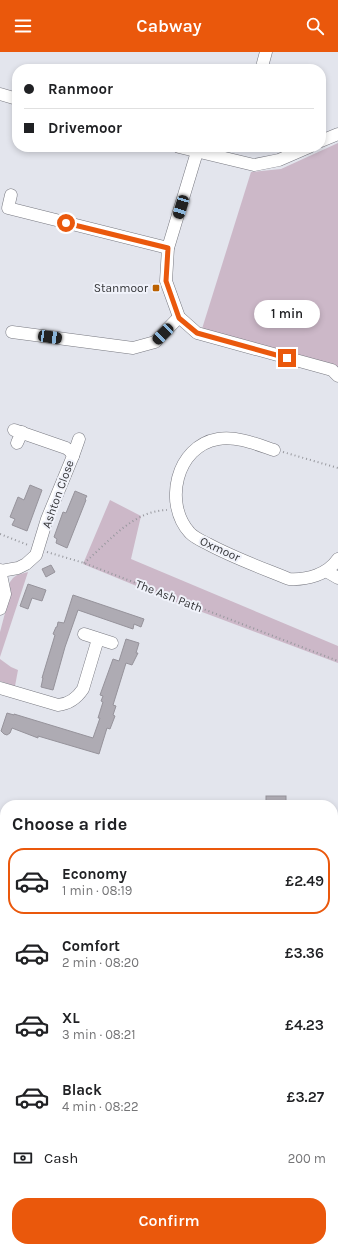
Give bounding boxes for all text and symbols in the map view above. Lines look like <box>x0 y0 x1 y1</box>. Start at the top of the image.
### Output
icon: menu <box>12 15 34 37</box>
text: Cabway <box>136 15 202 37</box>
icon: search <box>304 15 326 37</box>
text: Ranmoor <box>48 80 113 98</box>
text: Drivemoor <box>48 119 122 137</box>
car <box>172 194 190 220</box>
route start <box>57 214 75 232</box>
place label: Stanmoor <box>94 281 149 295</box>
marker: Stanmoor <box>151 283 161 293</box>
callout: 1 min <box>254 300 320 328</box>
text: 1 min <box>271 306 303 321</box>
car <box>150 321 176 347</box>
car <box>37 329 63 345</box>
route end <box>278 349 296 367</box>
street label: Ashton Close <box>39 458 77 530</box>
street label: Oxmoor <box>198 534 243 565</box>
street label: The Ash Path <box>134 577 204 615</box>
text: Choose a ride <box>12 813 127 835</box>
icon: car <box>14 863 50 899</box>
text: Economy <box>62 865 127 883</box>
text: £2.49 <box>285 872 324 890</box>
text: 1 min · 08:19 <box>62 883 132 898</box>
icon: car <box>14 935 50 971</box>
text: Comfort <box>62 937 120 955</box>
text: £3.36 <box>285 944 324 962</box>
text: 2 min · 08:20 <box>62 955 139 970</box>
icon: car <box>14 1007 50 1043</box>
text: XL <box>62 1009 80 1027</box>
text: £4.23 <box>285 1016 324 1034</box>
text: 3 min · 08:21 <box>62 1027 136 1042</box>
icon: car <box>14 1079 50 1115</box>
text: Black <box>62 1081 102 1099</box>
text: £3.27 <box>287 1088 324 1106</box>
text: 4 min · 08:22 <box>62 1099 139 1114</box>
icon: cash <box>12 1147 34 1169</box>
text: Cash <box>44 1149 78 1167</box>
text: 200 m <box>288 1151 326 1166</box>
button: Confirm <box>12 1198 326 1244</box>

